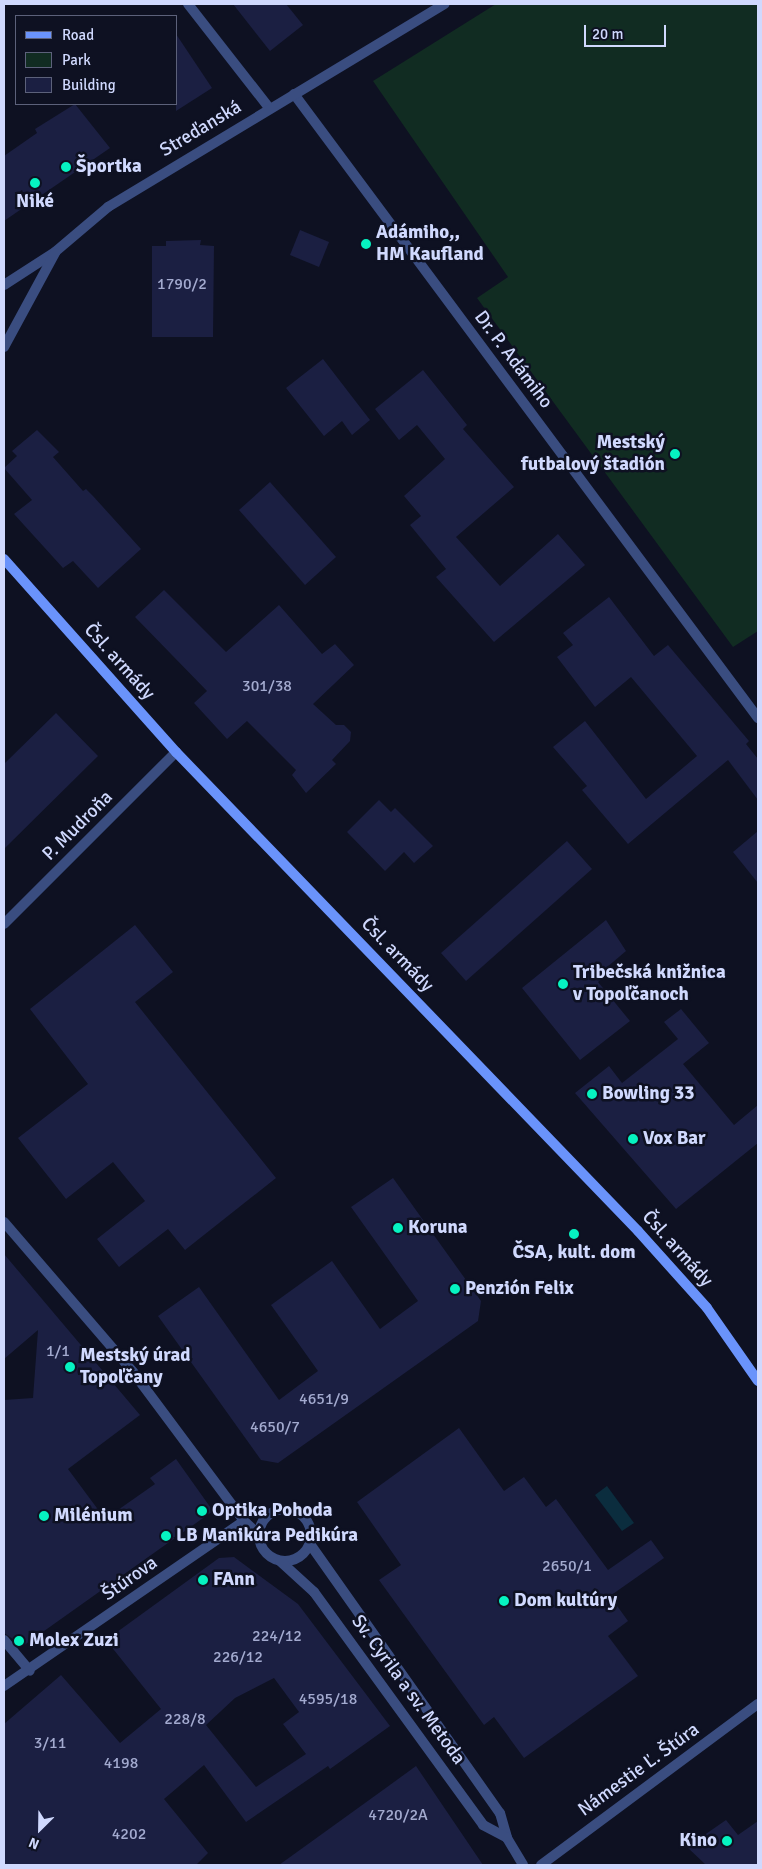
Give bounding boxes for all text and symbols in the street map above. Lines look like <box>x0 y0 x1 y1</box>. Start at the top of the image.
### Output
legend <box>15 15 178 105</box>
scale bar <box>587 15 670 47</box>
text: 20 m <box>592 25 623 43</box>
text: Road <box>62 26 94 44</box>
text: Park <box>62 51 91 69</box>
text: Building <box>62 76 116 94</box>
street label: Streďanská <box>156 96 246 162</box>
place label: Športka <box>76 156 142 178</box>
marker: Športka <box>60 161 72 173</box>
marker: Niké <box>29 177 41 189</box>
place label: Niké <box>16 191 54 213</box>
place label: Adámiho,, HM Kaufland <box>376 222 484 266</box>
marker: Adámiho,, HM Kaufland <box>360 238 372 250</box>
house number: 1790/2 <box>157 274 207 294</box>
street label: Dr. P. Adámiho <box>469 307 557 413</box>
place label: Mestský futbalový štadión <box>521 432 665 476</box>
marker: Mestský futbalový štadión <box>669 448 681 460</box>
street label: Čsl. armády <box>79 619 159 705</box>
house number: 301/38 <box>242 676 292 696</box>
street label: P. Mudroňa <box>38 786 118 866</box>
street label: Čsl. armády <box>356 913 438 997</box>
place label: Tribečská knižnica v Topoľčanoch <box>573 962 726 1006</box>
marker: Tribečská knižnica v Topoľčanoch <box>557 978 569 990</box>
place label: Bowling 33 <box>602 1083 695 1105</box>
marker: Bowling 33 <box>586 1088 598 1100</box>
place label: Vox Bar <box>643 1128 706 1150</box>
marker: Vox Bar <box>627 1133 639 1145</box>
street label: Čsl. armády <box>637 1206 717 1292</box>
place label: Koruna <box>408 1217 468 1239</box>
marker: Koruna <box>392 1222 404 1234</box>
marker: ČSA, kult. dom <box>568 1228 580 1240</box>
place label: ČSA, kult. dom <box>512 1242 636 1264</box>
place label: Penzión Felix <box>465 1278 574 1300</box>
marker: Penzión Felix <box>449 1283 461 1295</box>
house number: 1/1 <box>46 1341 70 1361</box>
place label: Mestský úrad Topoľčany <box>80 1345 190 1389</box>
marker: Mestský úrad Topoľčany <box>64 1361 76 1373</box>
house number: 4651/9 <box>299 1389 349 1409</box>
house number: 4650/7 <box>250 1417 300 1437</box>
place label: Optika Pohoda <box>212 1500 332 1522</box>
place label: Milénium <box>54 1505 133 1527</box>
marker: Optika Pohoda <box>196 1505 208 1517</box>
marker: Milénium <box>38 1510 50 1522</box>
place label: LB Manikúra Pedikúra <box>176 1525 358 1547</box>
marker: LB Manikúra Pedikúra <box>160 1530 172 1542</box>
street label: Štúrova <box>98 1552 162 1606</box>
house number: 2650/1 <box>542 1556 592 1576</box>
place label: FAnn <box>213 1569 255 1591</box>
marker: FAnn <box>197 1574 209 1586</box>
place label: Dom kultúry <box>514 1590 617 1612</box>
marker: Dom kultúry <box>498 1595 510 1607</box>
street label: Sv. Cyrila a sv. Metoda <box>346 1611 470 1769</box>
house number: 224/12 <box>252 1626 302 1646</box>
place label: Molex Zuzi <box>29 1630 119 1652</box>
marker: Molex Zuzi <box>13 1635 25 1647</box>
house number: 226/12 <box>213 1647 263 1667</box>
house number: 4595/18 <box>299 1689 357 1709</box>
house number: 228/8 <box>164 1709 206 1729</box>
street label: Námestie Ľ. Štúra <box>574 1718 704 1822</box>
house number: 3/11 <box>34 1733 66 1753</box>
house number: 4198 <box>104 1753 138 1773</box>
north arrow <box>15 1804 65 1854</box>
house number: 4720/2A <box>368 1805 428 1825</box>
house number: 4202 <box>112 1824 146 1844</box>
place label: Kino <box>679 1830 717 1852</box>
text: N <box>26 1834 42 1853</box>
marker: Kino <box>721 1835 733 1847</box>

